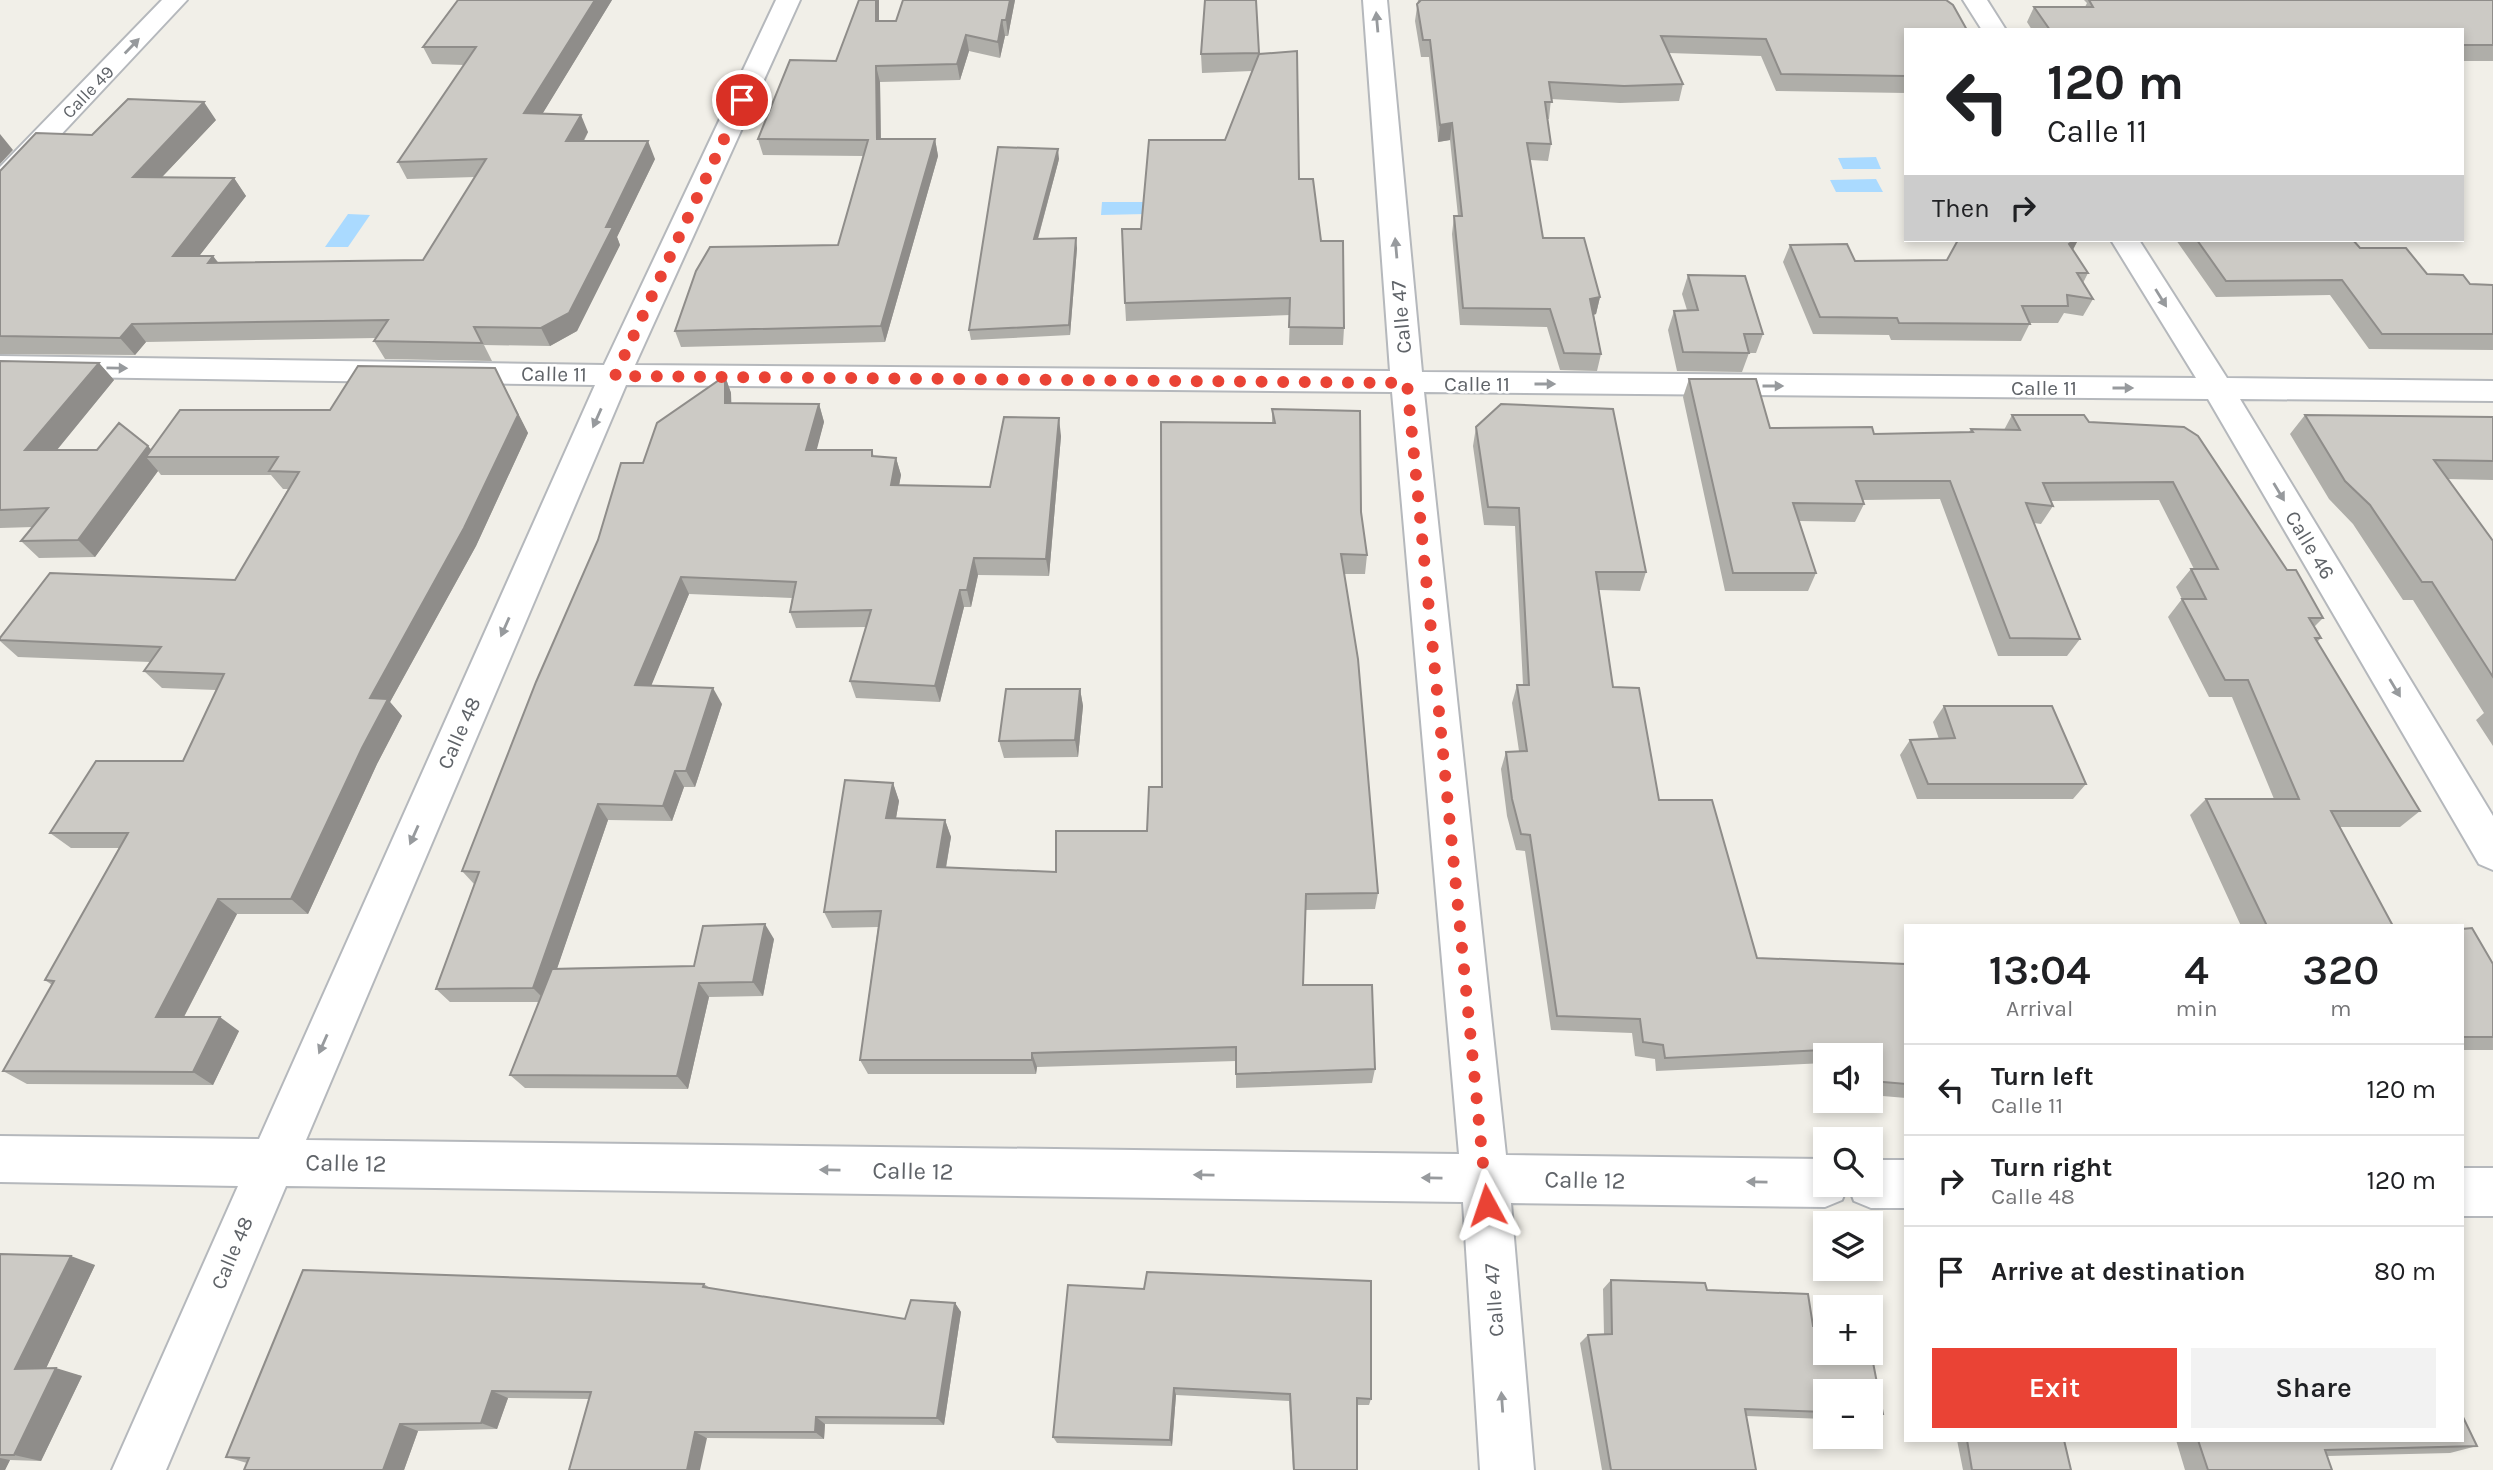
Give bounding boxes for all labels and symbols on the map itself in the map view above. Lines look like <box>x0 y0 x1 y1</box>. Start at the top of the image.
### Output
one-way arrow <box>1371 10 1382 32</box>
one-way arrow <box>123 37 140 54</box>
street label: Calle 49 <box>57 61 119 123</box>
pin <box>712 70 772 130</box>
one-way arrow <box>1390 237 1401 259</box>
street label: Calle 47 <box>1386 279 1416 355</box>
one-way arrow <box>2154 288 2167 307</box>
street label: Calle 11 <box>521 361 587 387</box>
one-way arrow <box>106 362 128 373</box>
street label: Calle 11 <box>1444 372 1510 396</box>
street label: Calle 11 <box>2011 376 2077 400</box>
one-way arrow <box>1534 378 1556 390</box>
one-way arrow <box>1762 380 1784 392</box>
one-way arrow <box>2112 382 2134 394</box>
one-way arrow <box>591 408 602 429</box>
one-way arrow <box>2273 482 2285 502</box>
street label: Calle 46 <box>2280 506 2340 584</box>
one-way arrow <box>499 617 511 637</box>
one-way arrow <box>2389 678 2402 697</box>
street label: Calle 48 <box>432 693 486 773</box>
one-way arrow <box>408 825 419 846</box>
one-way arrow <box>317 1034 329 1054</box>
street label: Calle 12 <box>305 1148 387 1178</box>
street label: Calle 12 <box>872 1156 954 1186</box>
one-way arrow <box>818 1164 840 1176</box>
street label: Calle 12 <box>1544 1165 1626 1195</box>
position arrow <box>1450 1168 1524 1242</box>
one-way arrow <box>1193 1169 1215 1181</box>
one-way arrow <box>1420 1172 1442 1184</box>
one-way arrow <box>1746 1177 1768 1188</box>
street label: Calle 48 <box>206 1213 258 1293</box>
street label: Calle 47 <box>1479 1262 1509 1338</box>
one-way arrow <box>1496 1391 1507 1413</box>

